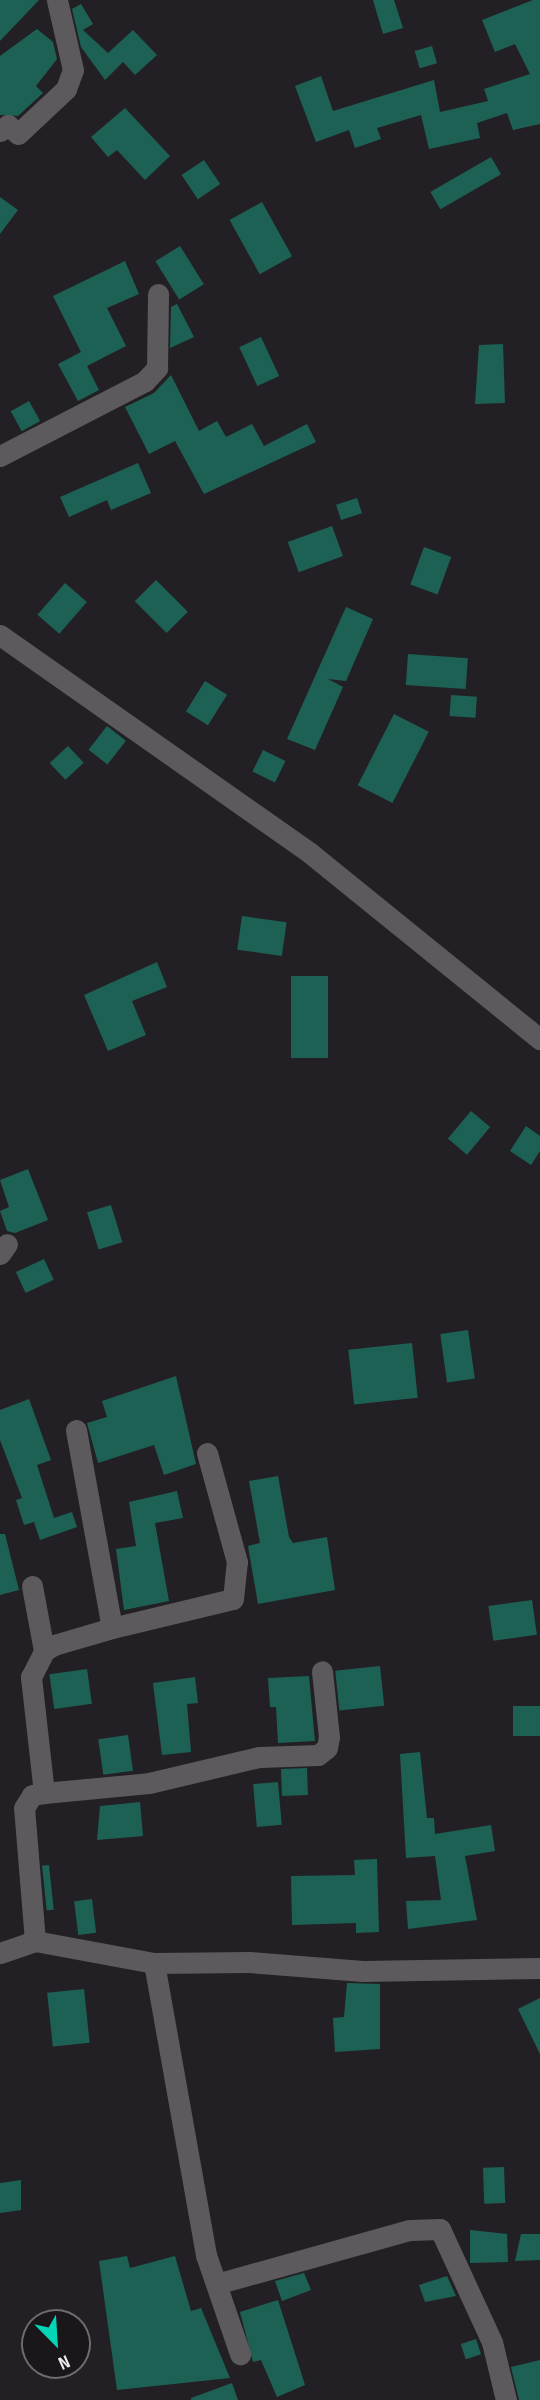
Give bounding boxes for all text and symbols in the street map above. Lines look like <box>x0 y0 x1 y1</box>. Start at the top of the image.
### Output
north arrow <box>21 2309 91 2379</box>
text: N <box>55 2349 73 2374</box>

